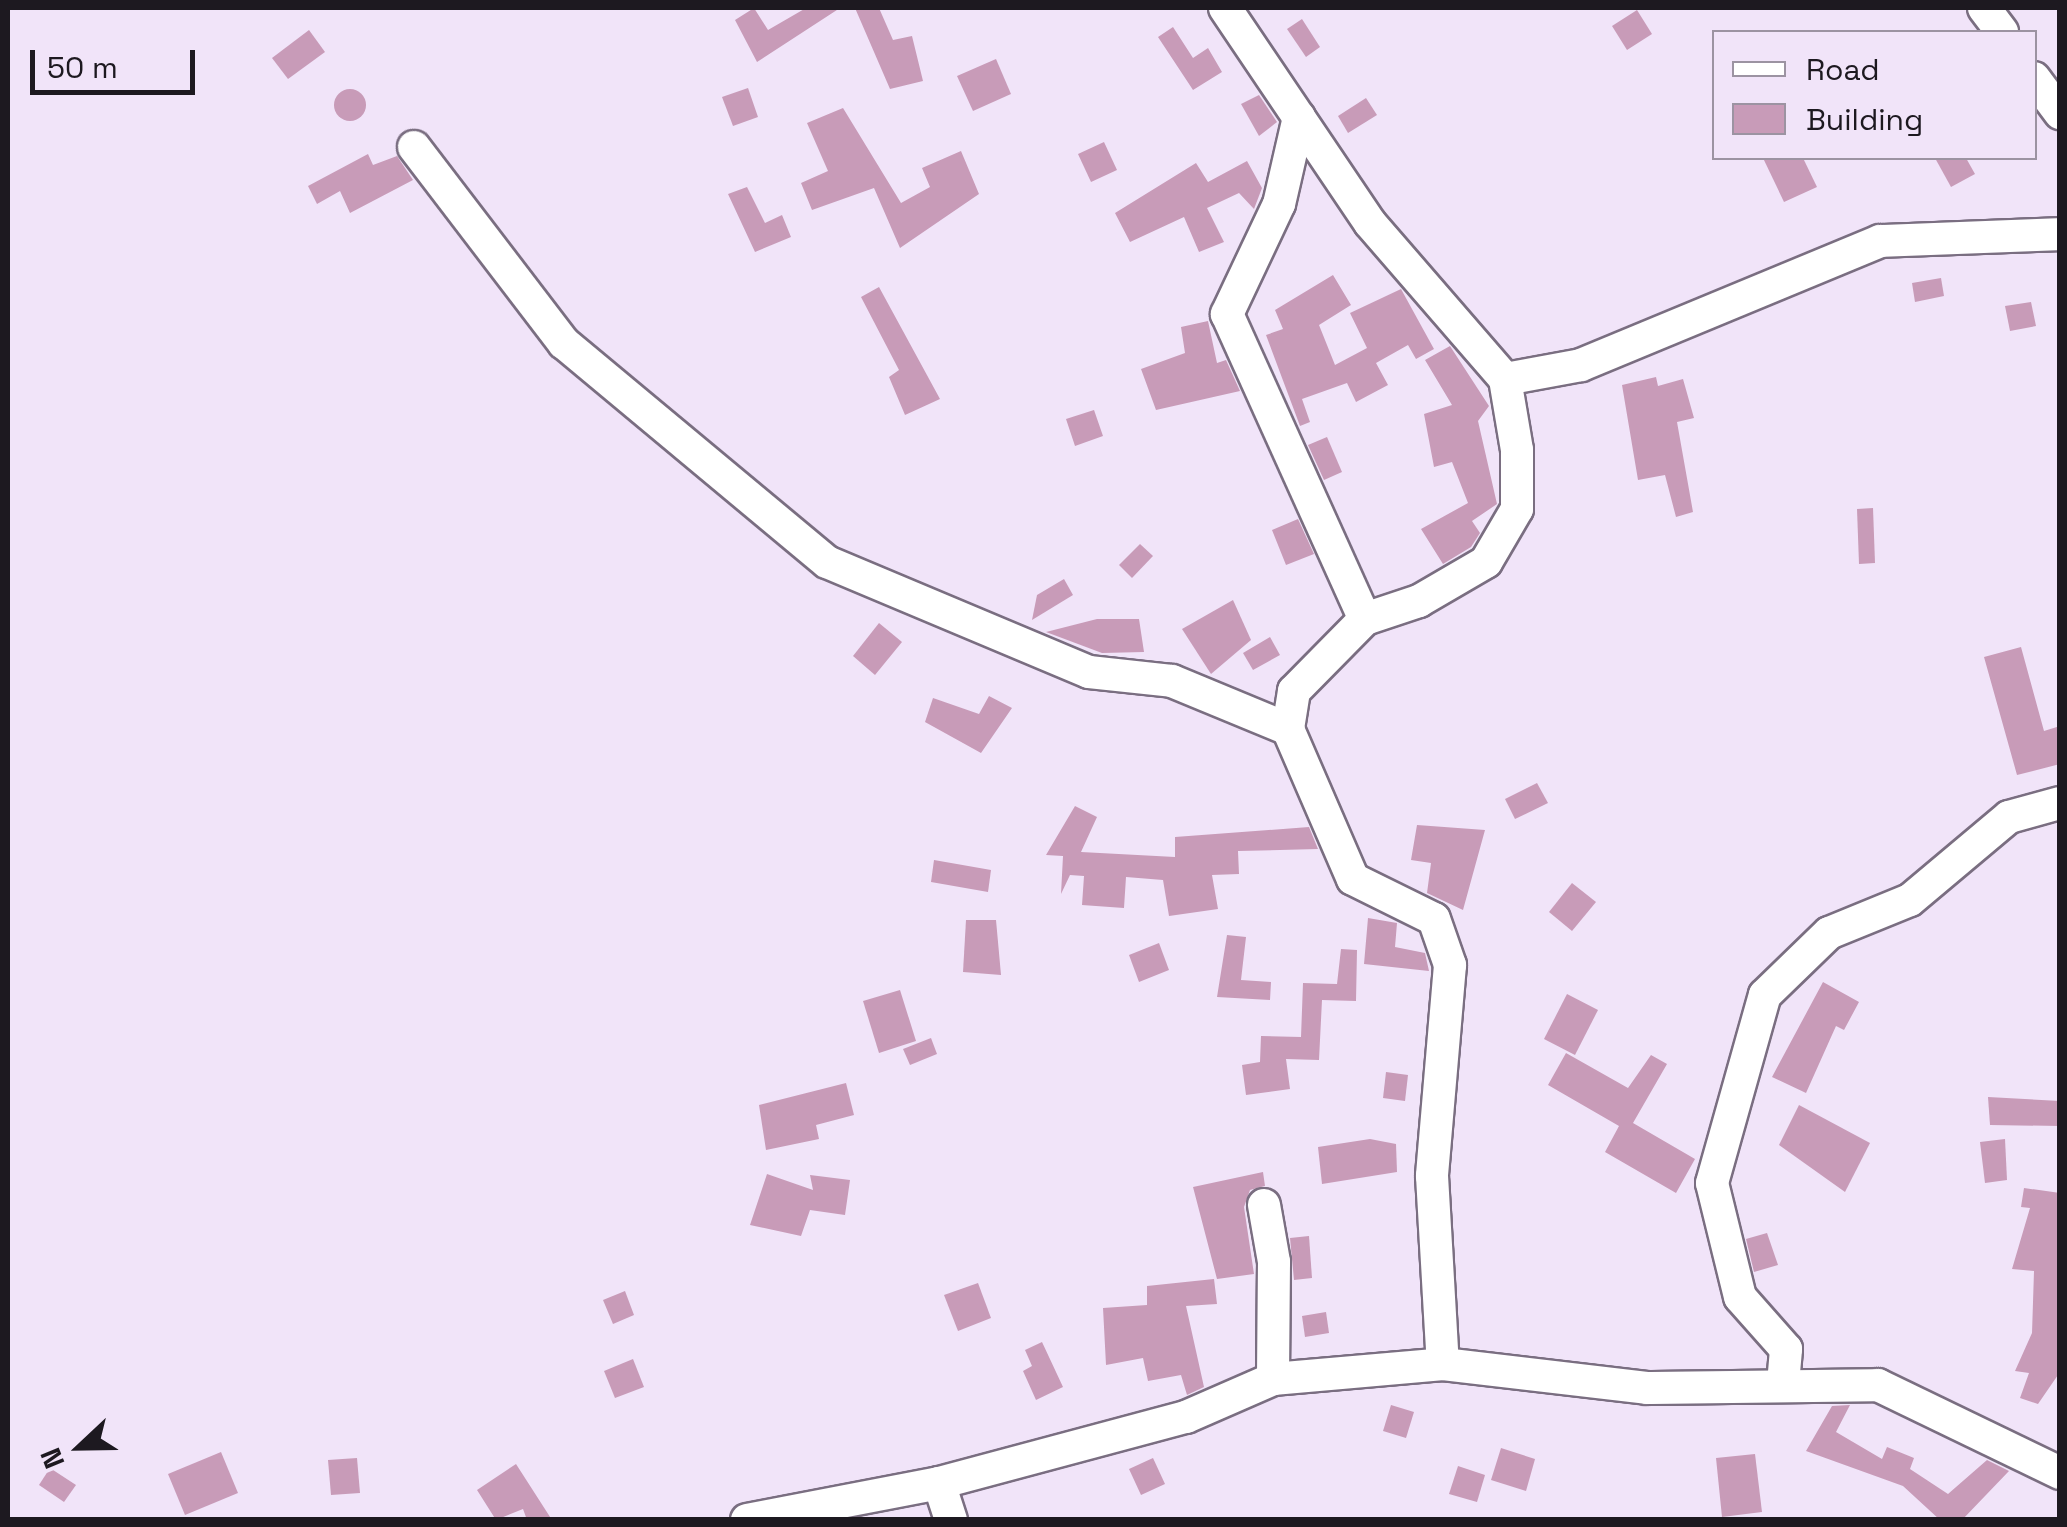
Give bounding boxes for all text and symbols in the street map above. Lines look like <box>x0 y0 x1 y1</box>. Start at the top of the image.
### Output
scale bar <box>35 30 200 92</box>
legend <box>1712 30 2037 160</box>
text: 50 m <box>47 48 118 87</box>
text: Road <box>1806 50 1880 89</box>
text: Building <box>1806 100 1923 139</box>
north arrow <box>30 1397 130 1497</box>
text: N <box>32 1443 72 1474</box>

